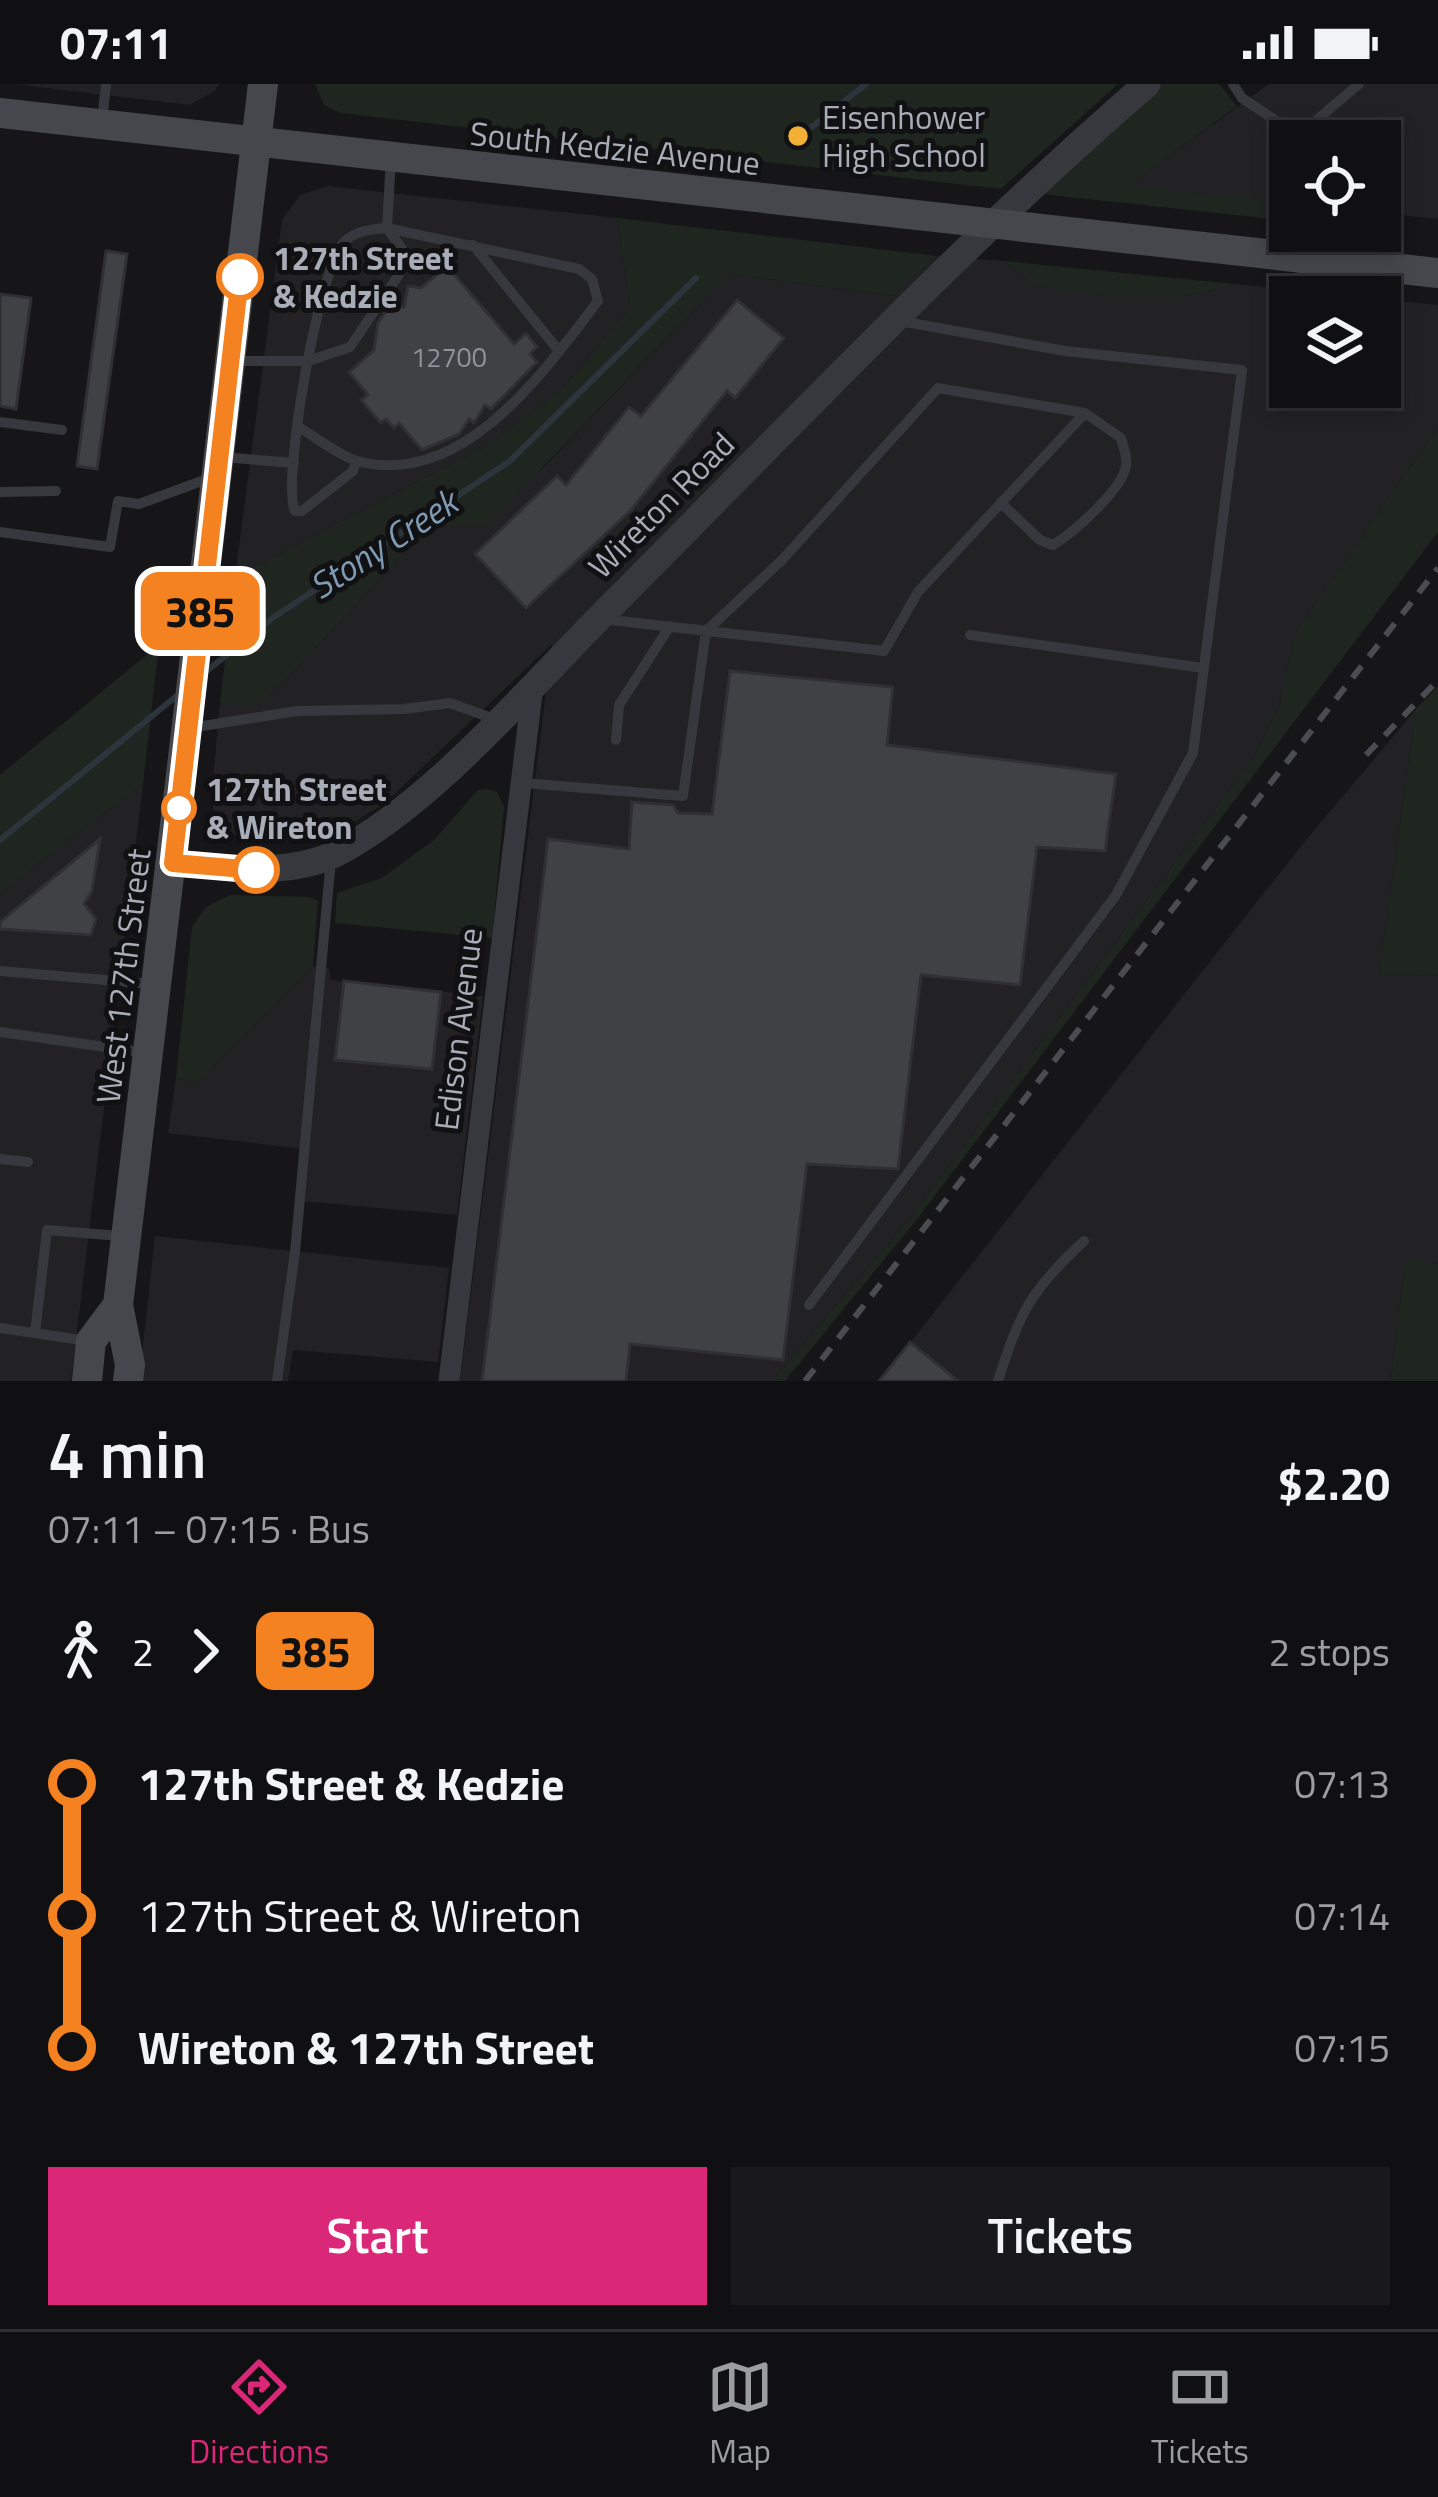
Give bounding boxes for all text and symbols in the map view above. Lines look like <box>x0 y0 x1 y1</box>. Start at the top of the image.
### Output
text: 07:11 <box>60 8 172 76</box>
place label: Eisenhower High School <box>822 92 986 180</box>
street label: South Kedzie Avenue <box>468 108 762 188</box>
map controls <box>1269 120 1401 408</box>
button: locate <box>1269 120 1401 252</box>
marker: Eisenhower High School <box>785 123 811 149</box>
place label: 127th Street & Kedzie <box>273 233 454 321</box>
marker: 127th Street & Kedzie <box>218 255 262 299</box>
button: layers <box>1269 276 1401 408</box>
house number: 12700 <box>411 336 487 377</box>
street label: Wireton Road <box>576 420 746 590</box>
water label: Stony Creek <box>298 473 471 612</box>
line badge: 385 <box>131 572 269 650</box>
text: 385 <box>165 579 235 643</box>
place label: 127th Street & Wireton <box>206 764 387 852</box>
marker: 127th Street & Wireton <box>163 792 195 824</box>
street label: West 127th Street <box>83 845 163 1106</box>
unlabelled marker <box>234 848 278 892</box>
street label: Edison Avenue <box>421 925 495 1133</box>
text: 4 min <box>48 1403 207 1504</box>
text: $2.20 <box>1278 1449 1390 1517</box>
text: 07:11 – 07:15 · Bus <box>48 1499 370 1558</box>
icon: walk <box>48 1618 114 1684</box>
icon: forward <box>172 1618 238 1684</box>
text: 385 <box>280 1619 350 1683</box>
text: 2 <box>132 1622 154 1681</box>
text: 2 stops <box>1268 1622 1390 1681</box>
text: 127th Street & Kedzie <box>138 1749 564 1817</box>
text: 07:13 <box>1294 1754 1390 1813</box>
text: 127th Street & Wireton <box>138 1881 581 1949</box>
text: 07:14 <box>1294 1886 1390 1945</box>
text: Wireton & 127th Street <box>138 2013 594 2081</box>
text: 07:15 <box>1294 2018 1390 2077</box>
button: Start <box>48 2167 707 2305</box>
button: Tickets <box>731 2167 1390 2305</box>
tab: Directions <box>189 2354 329 2476</box>
tab: Map <box>707 2354 773 2476</box>
tab: Tickets <box>1151 2354 1249 2476</box>

